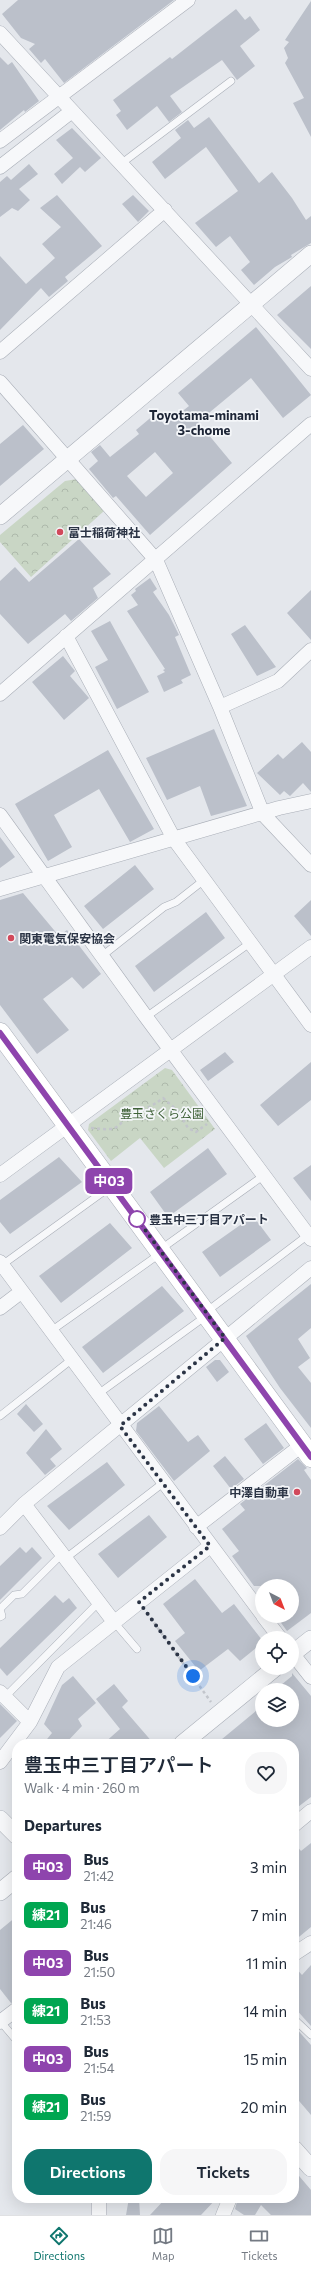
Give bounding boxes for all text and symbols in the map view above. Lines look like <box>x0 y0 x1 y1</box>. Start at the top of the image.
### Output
district label: Toyotama-minami 3-chome <box>149 407 259 438</box>
place label: 富士稲荷神社 <box>68 525 140 539</box>
marker: 富士稲荷神社 <box>55 527 65 537</box>
place label: 関東電気保安協会 <box>19 931 115 945</box>
marker: 関東電気保安協会 <box>6 933 16 943</box>
park label: 豊玉さくら公園 <box>120 1106 204 1120</box>
line badge: 中03 <box>86 1168 132 1194</box>
text: 中03 <box>93 1172 125 1189</box>
marker: 豊玉中三丁目アパート <box>128 1210 146 1228</box>
place label: 豊玉中三丁目アパート <box>149 1212 269 1226</box>
place label: 中澤自動車 <box>229 1485 289 1499</box>
marker: 中澤自動車 <box>292 1487 302 1497</box>
north arrow <box>255 1579 299 1623</box>
map controls <box>255 1579 299 1727</box>
button: locate <box>255 1631 299 1675</box>
your location <box>183 1666 203 1686</box>
button: layers <box>255 1683 299 1727</box>
button: heart <box>245 1752 287 1794</box>
text: 豊玉中三丁目アパート <box>24 1753 214 1776</box>
text: Walk · 4 min · 260 m <box>24 1780 140 1796</box>
text: Departures <box>24 1816 102 1834</box>
text: Bus <box>83 1850 109 1868</box>
text: 中03 <box>32 1858 63 1875</box>
text: 3 min <box>250 1858 287 1876</box>
text: 21:42 <box>83 1868 114 1884</box>
text: Bus <box>80 1898 106 1916</box>
text: 練21 <box>32 1906 60 1923</box>
text: 7 min <box>251 1906 287 1924</box>
text: 21:46 <box>80 1916 112 1932</box>
text: Bus <box>83 1946 109 1964</box>
text: 中03 <box>32 1954 63 1971</box>
text: 11 min <box>246 1954 287 1972</box>
text: 21:50 <box>83 1964 115 1980</box>
text: Bus <box>80 1994 106 2012</box>
text: 練21 <box>32 2002 60 2019</box>
text: 14 min <box>243 2002 287 2020</box>
text: 21:53 <box>80 2012 111 2028</box>
text: Bus <box>83 2042 109 2060</box>
text: 中03 <box>32 2050 63 2067</box>
text: 15 min <box>244 2050 287 2068</box>
text: 21:54 <box>83 2060 114 2076</box>
text: Bus <box>80 2090 106 2108</box>
text: 練21 <box>32 2098 60 2115</box>
text: 20 min <box>241 2098 287 2116</box>
text: 21:59 <box>80 2108 112 2124</box>
button: Directions <box>24 2149 152 2195</box>
button: Tickets <box>160 2149 287 2195</box>
tab: Directions <box>33 2225 85 2262</box>
tab: Map <box>152 2225 175 2262</box>
tab: Tickets <box>241 2225 278 2262</box>

